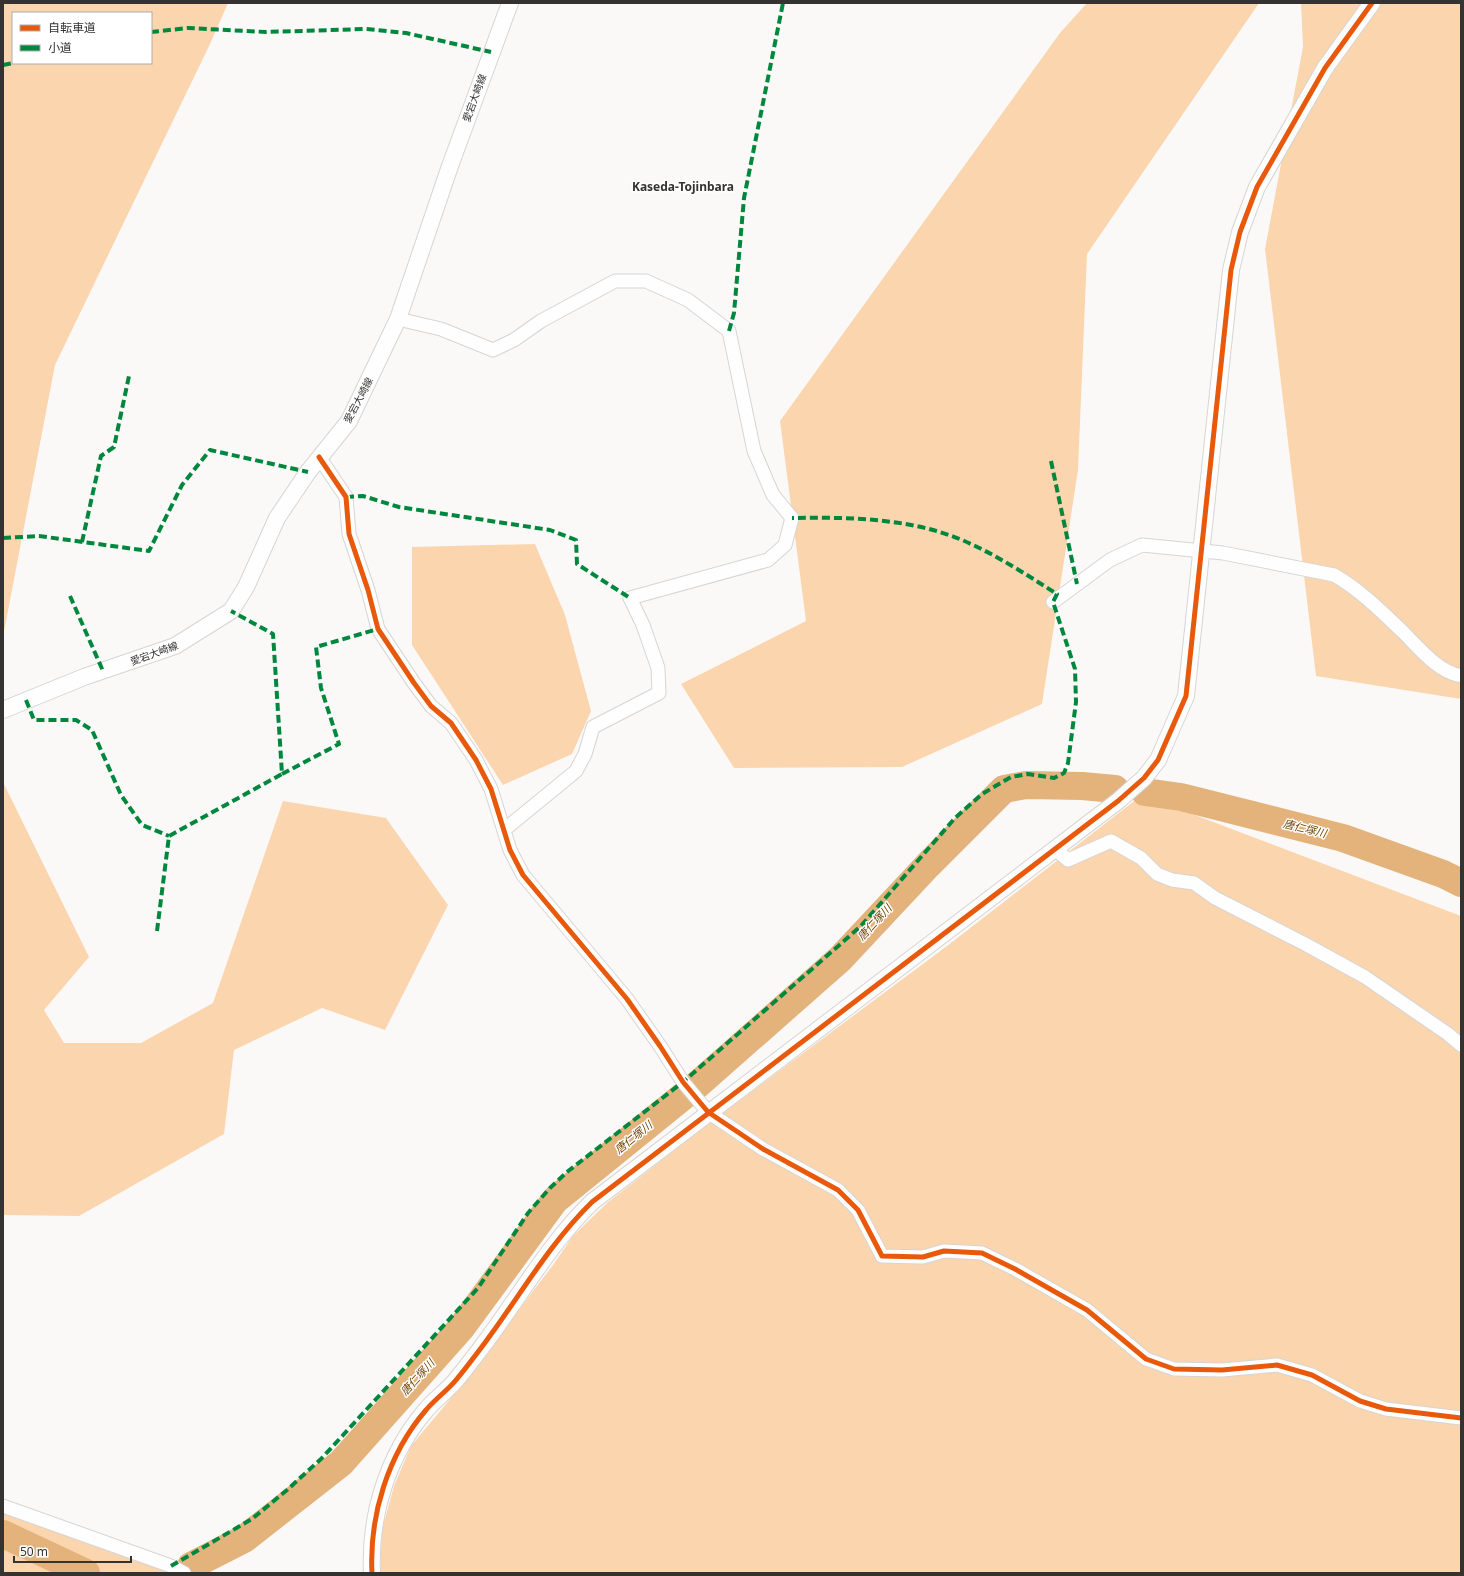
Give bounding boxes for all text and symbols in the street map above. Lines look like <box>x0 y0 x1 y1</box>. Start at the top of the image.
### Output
legend <box>12 12 152 64</box>
text: 自転車道 <box>48 19 96 36</box>
text: 小道 <box>48 39 72 56</box>
street label: 愛宕大崎線 <box>459 72 489 124</box>
district label: Kaseda-Tojinbara <box>632 178 734 195</box>
street label: 愛宕大崎線 <box>340 375 376 425</box>
street label: 愛宕大崎線 <box>128 638 180 668</box>
water label: 唐仁塚川 <box>1282 815 1329 841</box>
water label: 唐仁塚川 <box>854 900 895 943</box>
water label: 唐仁塚川 <box>611 1117 656 1157</box>
water label: 唐仁塚川 <box>397 1355 438 1398</box>
scale bar <box>14 1538 131 1564</box>
text: 50 m <box>20 1543 48 1560</box>

